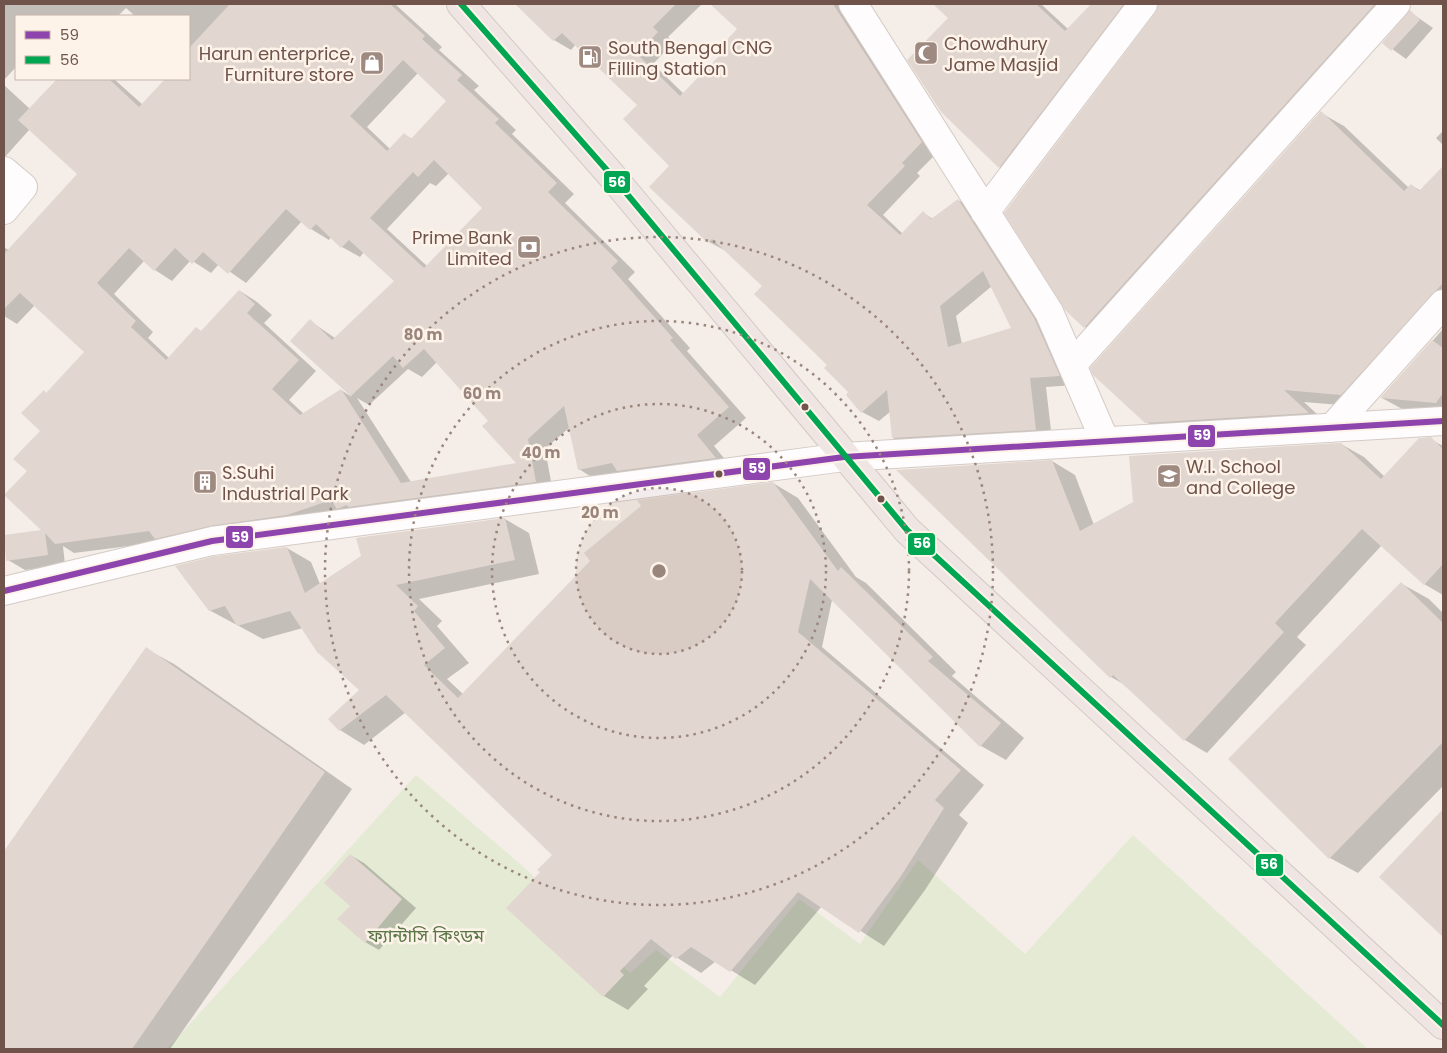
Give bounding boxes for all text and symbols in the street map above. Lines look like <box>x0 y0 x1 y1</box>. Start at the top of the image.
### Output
legend <box>15 15 190 80</box>
text: 59 <box>60 24 79 45</box>
place label: Chowdhury Jame Masjid <box>944 31 1058 77</box>
place label: South Bengal CNG Filling Station <box>608 35 772 81</box>
mosque icon: Chowdhury Jame Masjid <box>913 40 939 66</box>
place label: Harun enterprice, Furniture store <box>199 41 354 87</box>
fuel station icon: South Bengal CNG Filling Station <box>577 44 603 70</box>
text: 56 <box>60 49 79 70</box>
shop icon: Harun enterprice, Furniture store <box>359 50 385 76</box>
line badge: 56 <box>603 170 631 194</box>
text: 56 <box>608 172 626 192</box>
place label: Prime Bank Limited <box>412 225 513 271</box>
bank icon: Prime Bank Limited <box>516 234 542 260</box>
text: 80 m <box>404 324 442 345</box>
text: 60 m <box>463 383 501 404</box>
unlabelled marker <box>800 402 810 412</box>
line badge: 59 <box>1187 424 1216 448</box>
text: 59 <box>1193 425 1211 445</box>
text: 40 m <box>521 442 561 463</box>
place label: W.I. School and College <box>1186 454 1295 500</box>
line badge: 59 <box>742 457 771 481</box>
text: 59 <box>748 458 766 478</box>
place label: S.Suhi Industrial Park <box>222 460 349 506</box>
school or university icon: W.I. School and College <box>1156 463 1182 489</box>
building icon: S.Suhi Industrial Park <box>192 469 218 495</box>
unlabelled marker <box>714 469 724 479</box>
unlabelled marker <box>876 494 886 504</box>
text: 20 m <box>581 502 619 523</box>
line badge: 59 <box>225 525 254 549</box>
text: 59 <box>231 527 249 547</box>
line badge: 56 <box>907 532 936 556</box>
text: 56 <box>913 533 931 553</box>
centre of rings <box>650 562 668 580</box>
line badge: 56 <box>1255 853 1284 877</box>
text: 56 <box>1260 854 1278 874</box>
park label: ফ্যান্টাসি কিংডম <box>367 923 485 948</box>

